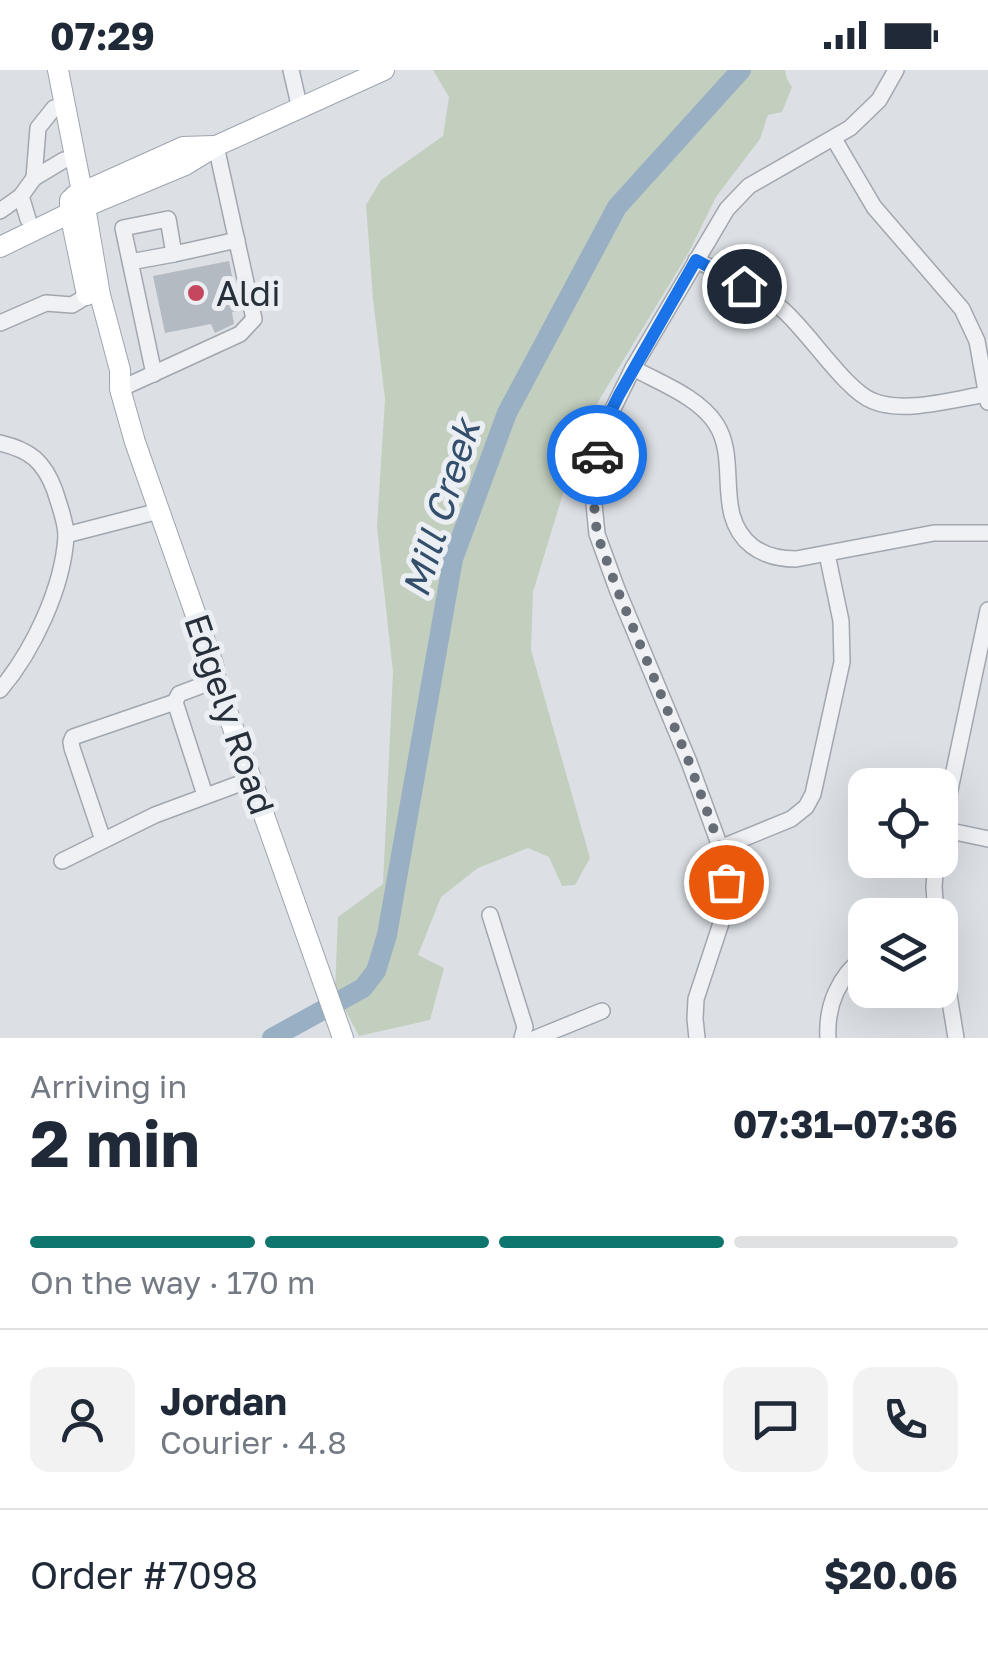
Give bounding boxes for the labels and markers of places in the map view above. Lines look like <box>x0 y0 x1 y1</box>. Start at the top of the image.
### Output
pin <box>702 244 787 329</box>
place label: Aldi <box>216 272 281 314</box>
marker: Aldi <box>185 282 207 304</box>
pin <box>684 840 769 925</box>

